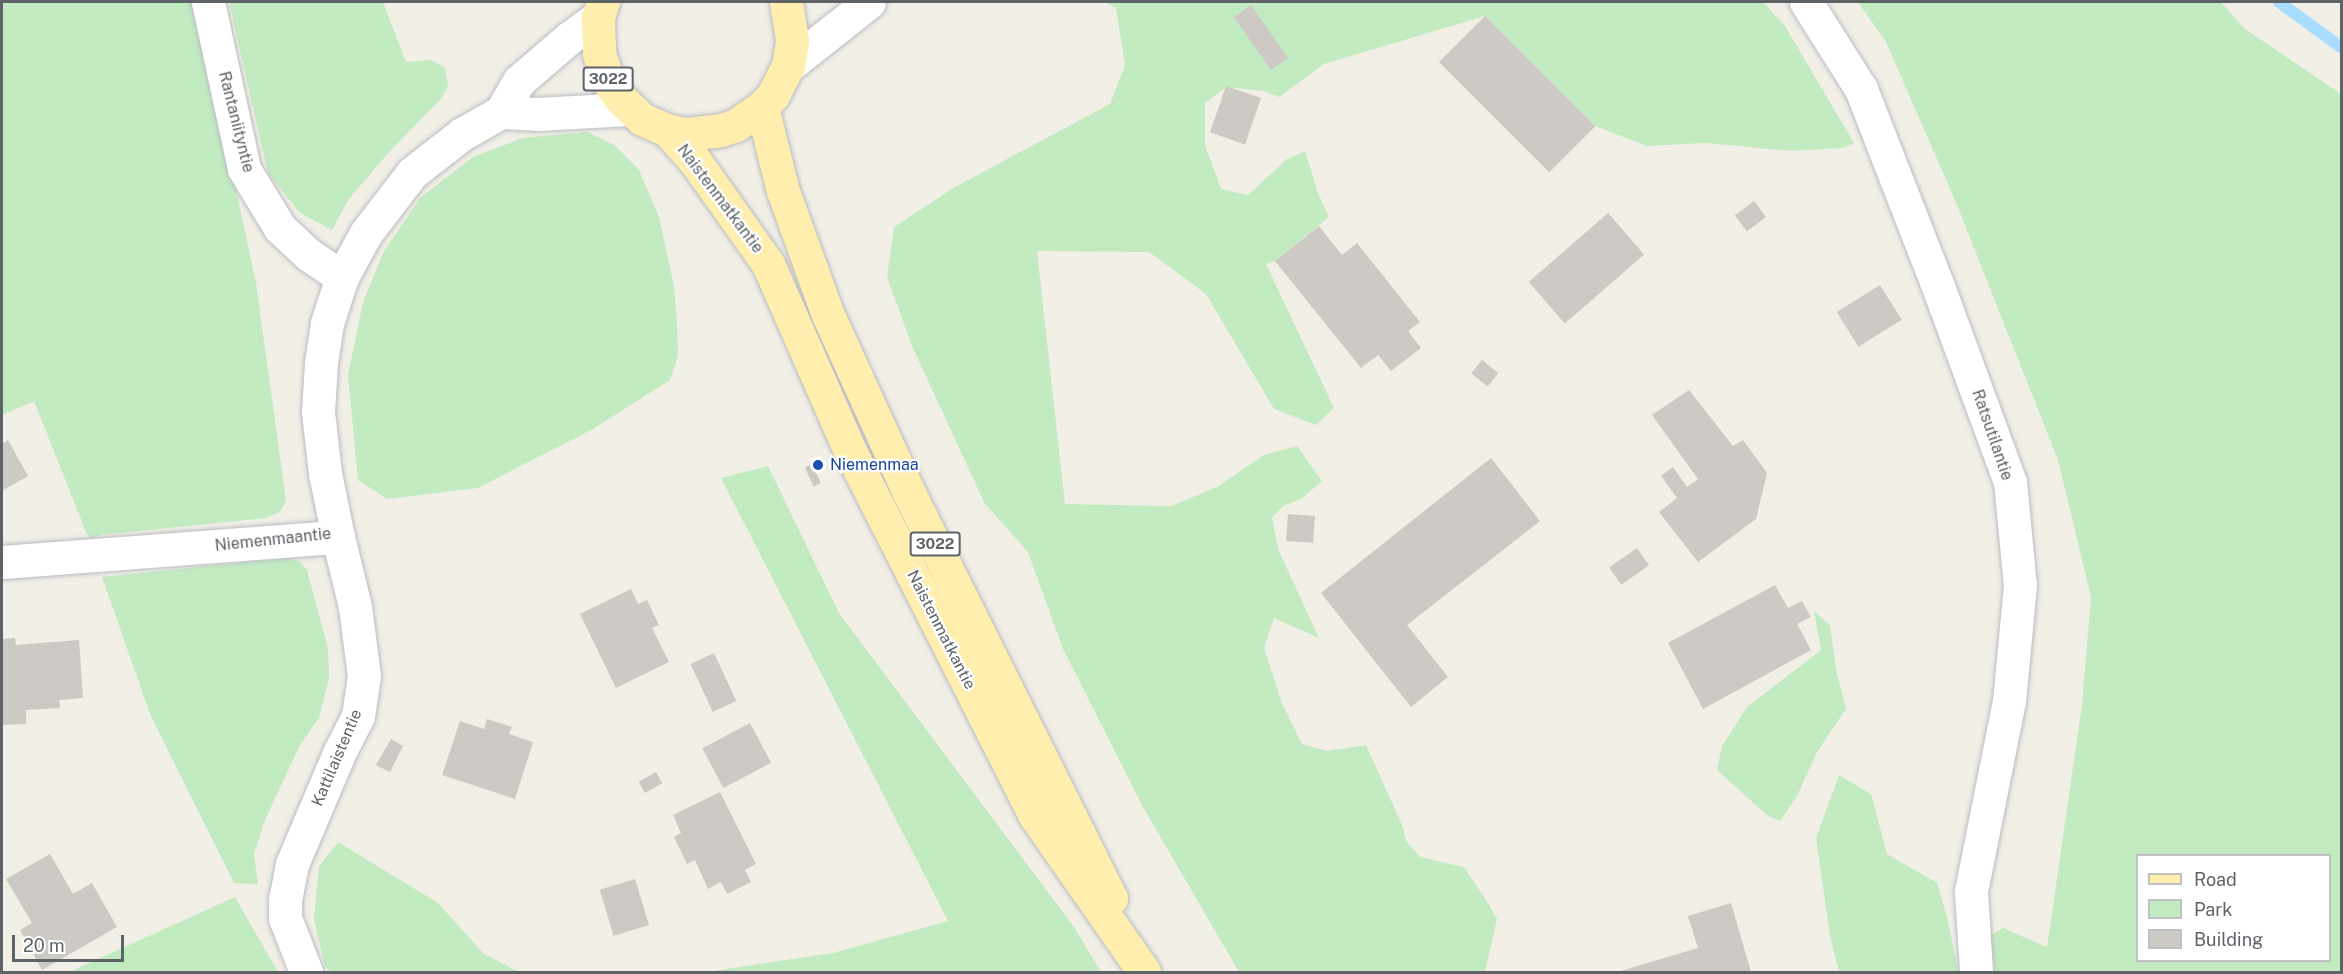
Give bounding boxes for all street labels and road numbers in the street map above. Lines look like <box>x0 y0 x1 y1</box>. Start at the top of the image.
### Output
road number: 3022 <box>582 67 634 91</box>
street label: Rantaniityntie <box>214 69 258 175</box>
street label: Naistenmatkantie <box>673 141 767 257</box>
street label: Ratsutilantie <box>1967 387 2017 483</box>
street label: Niemenmaantie <box>214 524 332 556</box>
road number: 3022 <box>910 532 960 556</box>
street label: Naistenmatkantie <box>903 567 979 693</box>
street label: Kattilaistentie <box>308 707 366 809</box>

